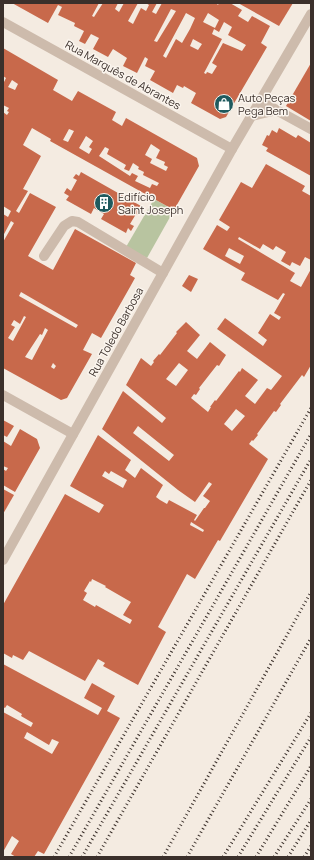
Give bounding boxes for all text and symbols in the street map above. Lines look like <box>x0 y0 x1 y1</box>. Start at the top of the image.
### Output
street label: Rua Marquês de Abrantes <box>63 36 184 113</box>
place label: Auto Peças Pega Bem <box>238 90 296 118</box>
shop icon: Auto Peças Pega Bem <box>213 93 235 115</box>
place label: Edifício Saint Joseph <box>118 189 183 217</box>
building icon: Edifício Saint Joseph <box>93 192 115 214</box>
street label: Rua Toledo Barbosa <box>85 284 146 379</box>

